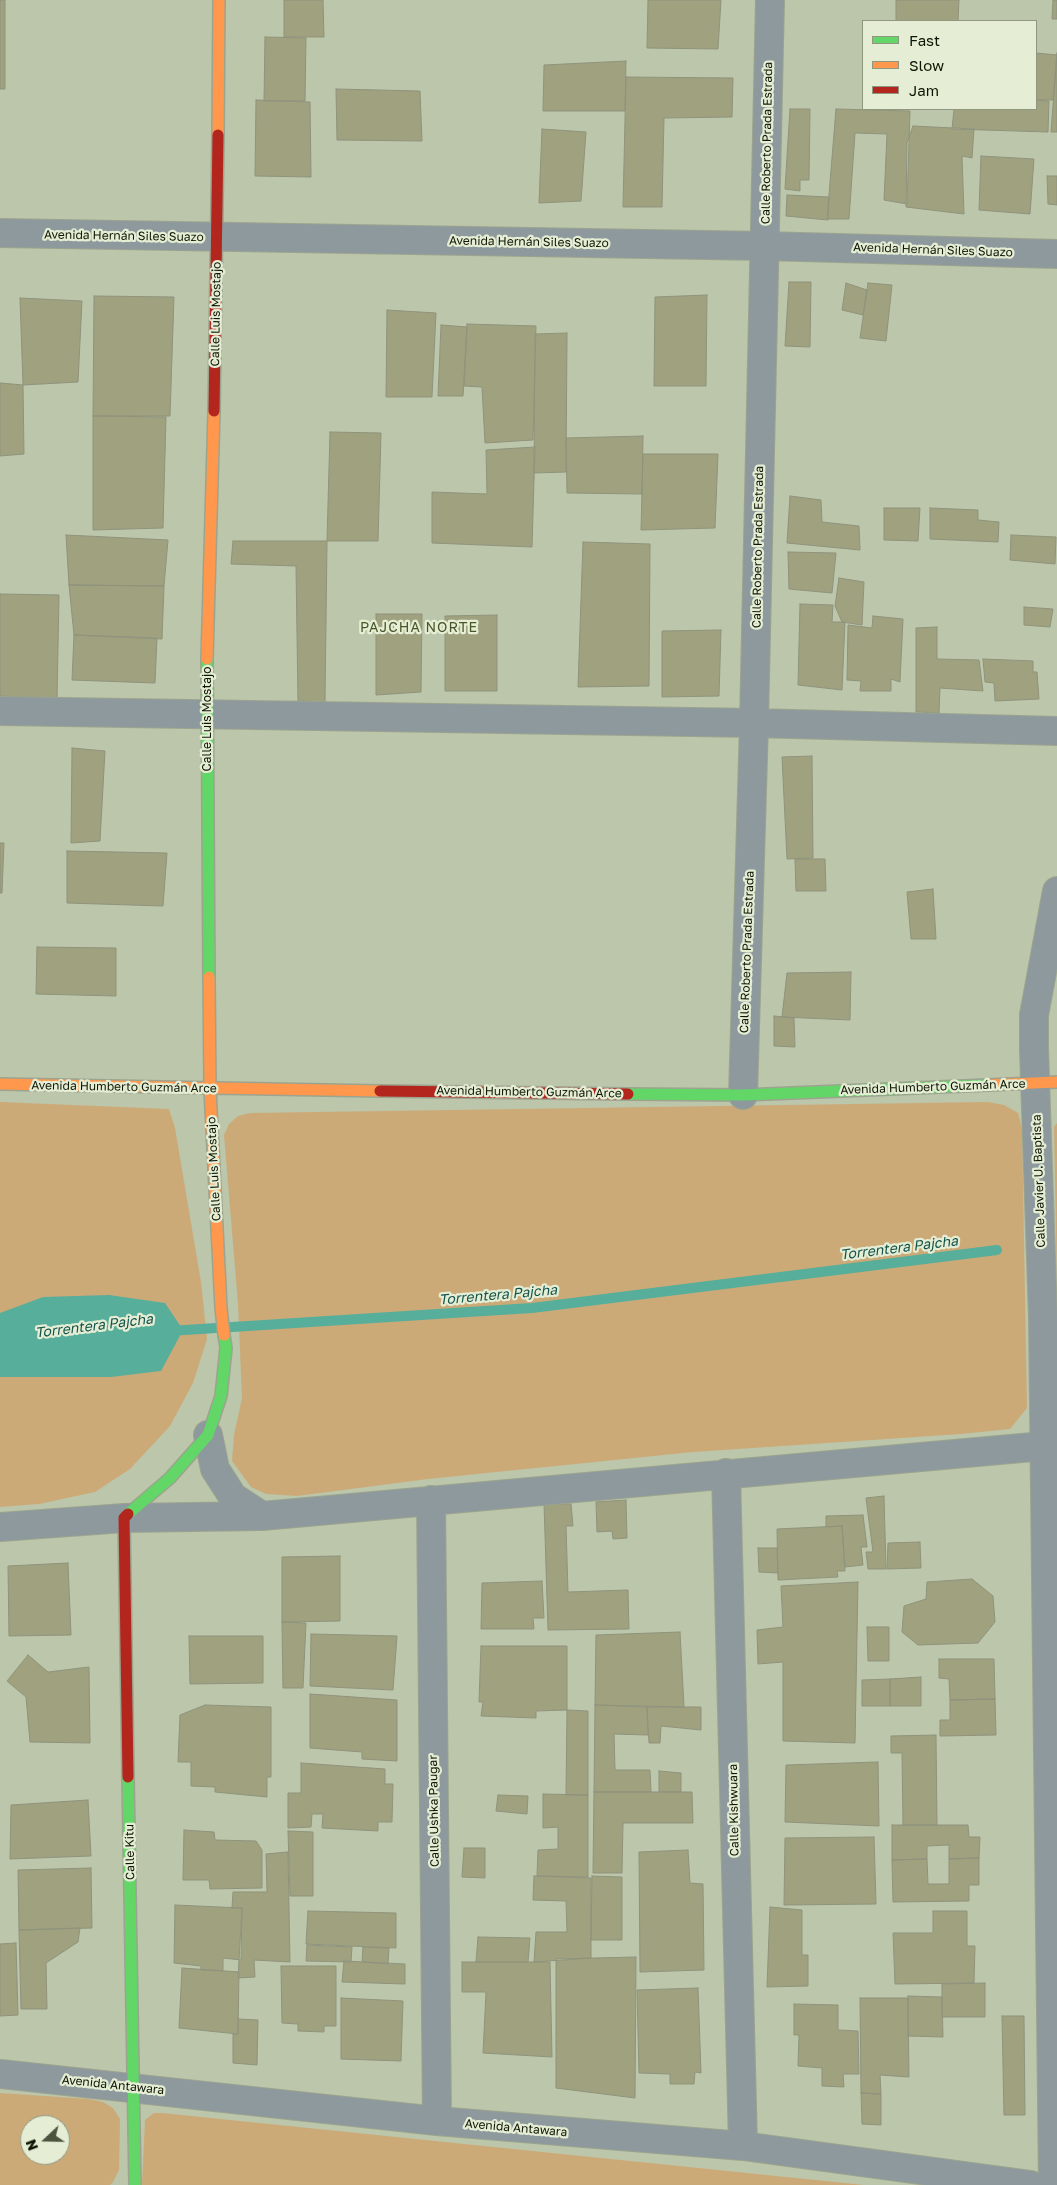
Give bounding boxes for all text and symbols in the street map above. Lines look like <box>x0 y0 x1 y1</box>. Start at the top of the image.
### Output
legend <box>862 20 1037 110</box>
text: Fast <box>909 31 940 49</box>
text: Slow <box>909 56 944 74</box>
street label: Calle Roberto Prada Estrada <box>758 62 776 224</box>
text: Jam <box>909 81 939 99</box>
street label: Avenida Hernán Siles Suazo <box>44 227 204 245</box>
street label: Avenida Hernán Siles Suazo <box>449 233 609 251</box>
street label: Avenida Hernán Siles Suazo <box>853 240 1013 260</box>
street label: Calle Luis Mostajo <box>208 261 224 367</box>
street label: Calle Roberto Prada Estrada <box>749 466 767 628</box>
district label: PAJCHA NORTE <box>359 620 479 636</box>
street label: Calle Luis Mostajo <box>200 667 214 771</box>
street label: Calle Roberto Prada Estrada <box>737 871 757 1033</box>
street label: Avenida Humberto Guzmán Arce <box>840 1077 1026 1097</box>
street label: Avenida Humberto Guzmán Arce <box>31 1078 217 1096</box>
street label: Avenida Humberto Guzmán Arce <box>436 1083 622 1101</box>
street label: Calle Javier U. Baptista <box>1029 1114 1049 1248</box>
street label: Calle Luis Mostajo <box>204 1116 224 1222</box>
water label: Torrentera Pajcha <box>839 1232 959 1264</box>
water label: Torrentera Pajcha <box>438 1281 558 1309</box>
water label: Torrentera Pajcha <box>34 1310 154 1342</box>
street label: Calle Ushka Paugar <box>426 1755 442 1867</box>
street label: Calle Kishwuara <box>726 1764 742 1856</box>
street label: Calle Kitu <box>122 1824 138 1880</box>
street label: Avenida Antawara <box>61 2072 165 2098</box>
north arrow <box>20 2115 70 2165</box>
street label: Avenida Antawara <box>464 2116 568 2140</box>
text: N <box>22 2137 41 2153</box>

